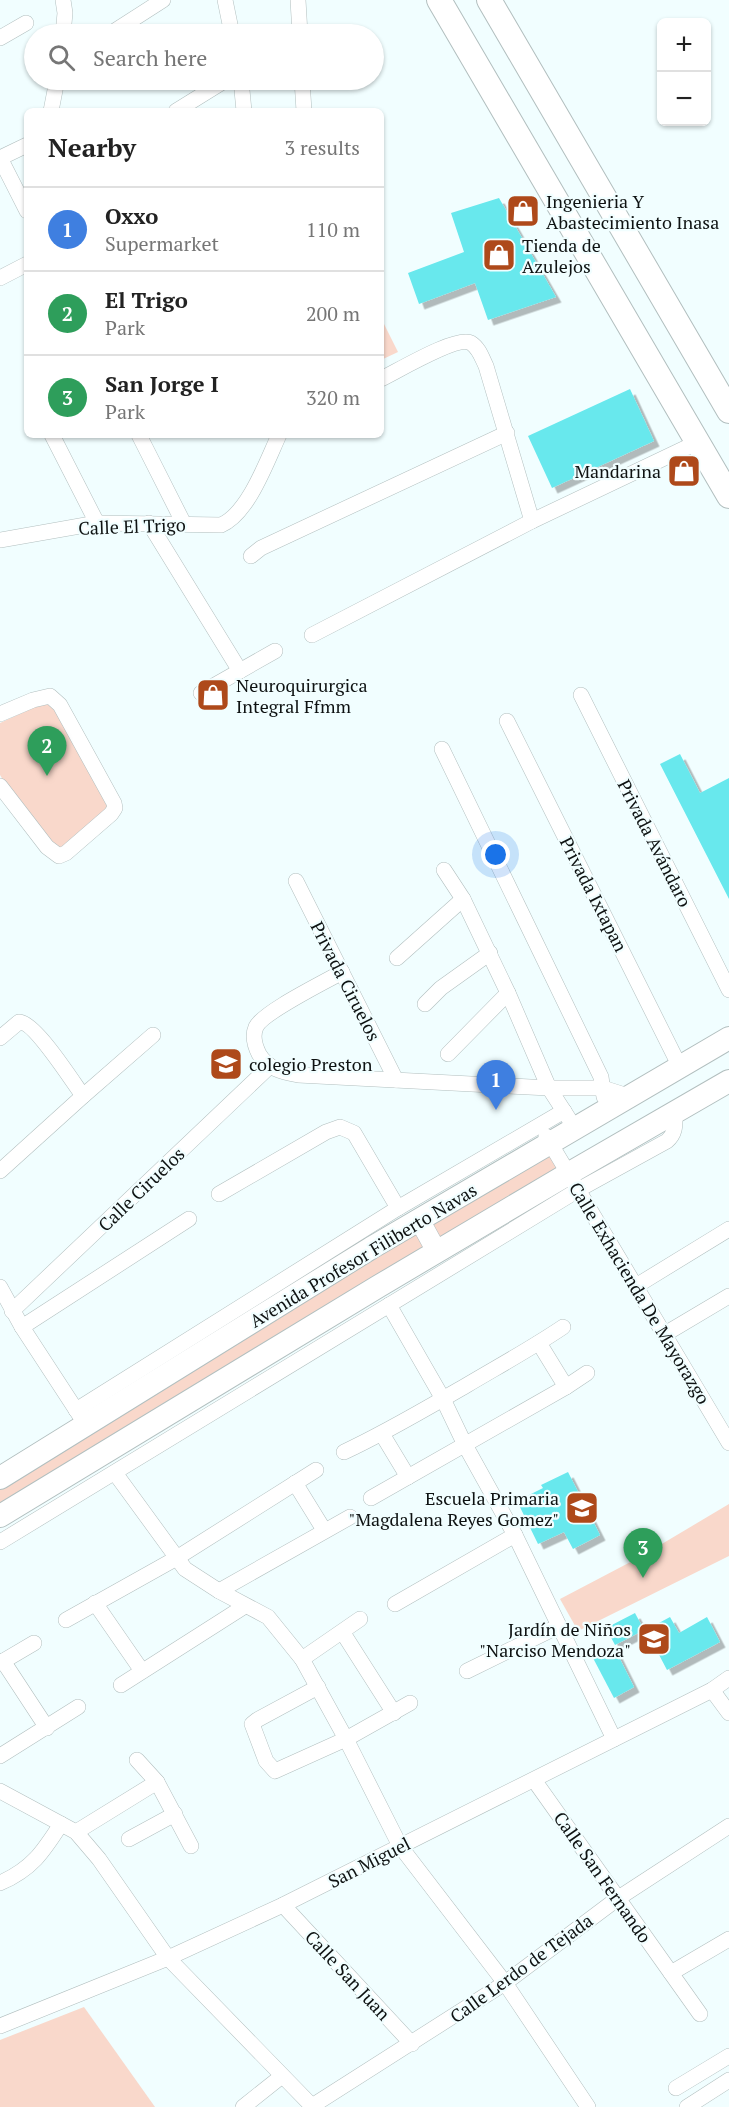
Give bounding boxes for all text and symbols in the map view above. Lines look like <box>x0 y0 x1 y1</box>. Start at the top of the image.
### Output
map controls <box>657 18 711 126</box>
button: + <box>657 18 711 72</box>
search box <box>24 24 384 90</box>
icon: search <box>45 41 78 74</box>
text: Search here <box>93 43 207 72</box>
button: − <box>657 72 711 126</box>
text: Nearby <box>48 130 136 164</box>
text: 3 results <box>285 134 360 161</box>
place label: Ingenieria Y Abastecimiento Inasa <box>546 189 719 234</box>
shop icon: Ingenieria Y Abastecimiento Inasa <box>505 193 541 229</box>
text: Oxxo <box>105 201 158 230</box>
text: 1 <box>62 216 73 243</box>
text: 110 m <box>306 216 360 243</box>
text: Supermarket <box>105 230 219 257</box>
place label: Tienda de Azulejos <box>522 233 601 278</box>
shop icon: Tienda de Azulejos <box>481 237 517 273</box>
text: El Trigo <box>105 285 188 314</box>
text: 2 <box>62 300 73 327</box>
text: 200 m <box>306 300 360 327</box>
text: Park <box>105 314 145 341</box>
text: San Jorge I <box>105 369 219 398</box>
text: 3 <box>62 384 73 411</box>
text: 320 m <box>306 384 360 411</box>
text: Park <box>105 398 145 425</box>
shop icon: Mandarina <box>666 453 702 489</box>
place label: Mandarina <box>574 459 661 483</box>
street label: Calle El Trigo <box>78 512 186 540</box>
place label: Neuroquirurgica Integral Ffmm <box>236 673 368 718</box>
shop icon: Neuroquirurgica Integral Ffmm <box>195 677 231 713</box>
pin: 2 <box>28 726 66 776</box>
street label: Privada Avándaro <box>612 775 698 911</box>
street label: Privada Ixtapan <box>555 832 633 956</box>
your location <box>481 840 510 869</box>
street label: Privada Ciruelos <box>306 917 386 1045</box>
school or university icon: colegio Preston <box>208 1046 244 1082</box>
place label: colegio Preston <box>249 1052 373 1076</box>
pin: 1 <box>476 1060 516 1110</box>
street label: Calle Ciruelos <box>93 1142 189 1236</box>
street label: Avenida Profesor Filiberto Navas <box>245 1177 481 1333</box>
street label: Calle Exhacienda De Mayorazgo <box>564 1178 716 1409</box>
place label: Escuela Primaria "Magdalena Reyes Gomez" <box>349 1486 559 1531</box>
school or university icon: Escuela Primaria "Magdalena Reyes Gomez" <box>564 1490 600 1526</box>
pin: 3 <box>624 1528 662 1578</box>
place label: Jardín de Niños "Narciso Mendoza" <box>479 1617 631 1662</box>
school or university icon: Jardín de Niños "Narciso Mendoza" <box>636 1621 672 1657</box>
street label: Calle San Fernando <box>549 1807 657 1947</box>
street label: San Miguel <box>324 1831 414 1893</box>
street label: Calle Lerdo de Tejada <box>445 1908 597 2028</box>
street label: Calle San Juan <box>300 1925 396 2025</box>

